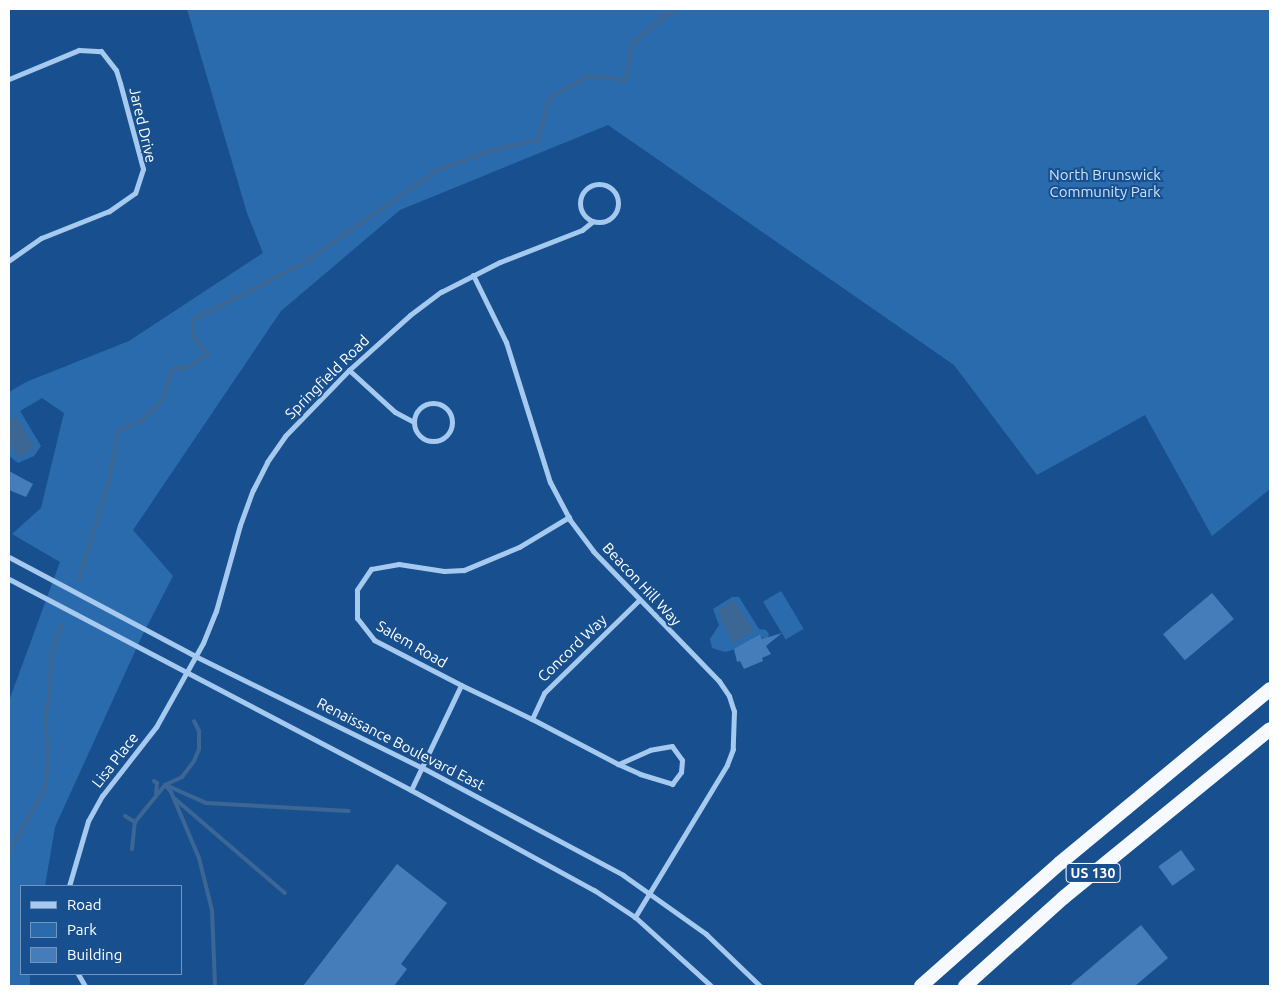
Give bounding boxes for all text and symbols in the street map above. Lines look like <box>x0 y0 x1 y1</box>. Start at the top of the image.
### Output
street label: Jared Drive <box>126 86 160 164</box>
park label: North Brunswick Community Park <box>1049 165 1161 200</box>
street label: Springfield Road <box>281 331 373 423</box>
street label: Beacon Hill Way <box>599 539 685 629</box>
street label: Concord Way <box>534 611 610 685</box>
street label: Salem Road <box>373 617 451 671</box>
street label: Renaissance Boulevard East <box>314 694 488 794</box>
street label: Lisa Place <box>88 729 142 791</box>
road number: US 130 <box>1066 861 1120 884</box>
legend <box>20 885 182 975</box>
text: Road <box>67 896 102 913</box>
text: Park <box>67 921 97 938</box>
text: Building <box>67 946 122 963</box>

